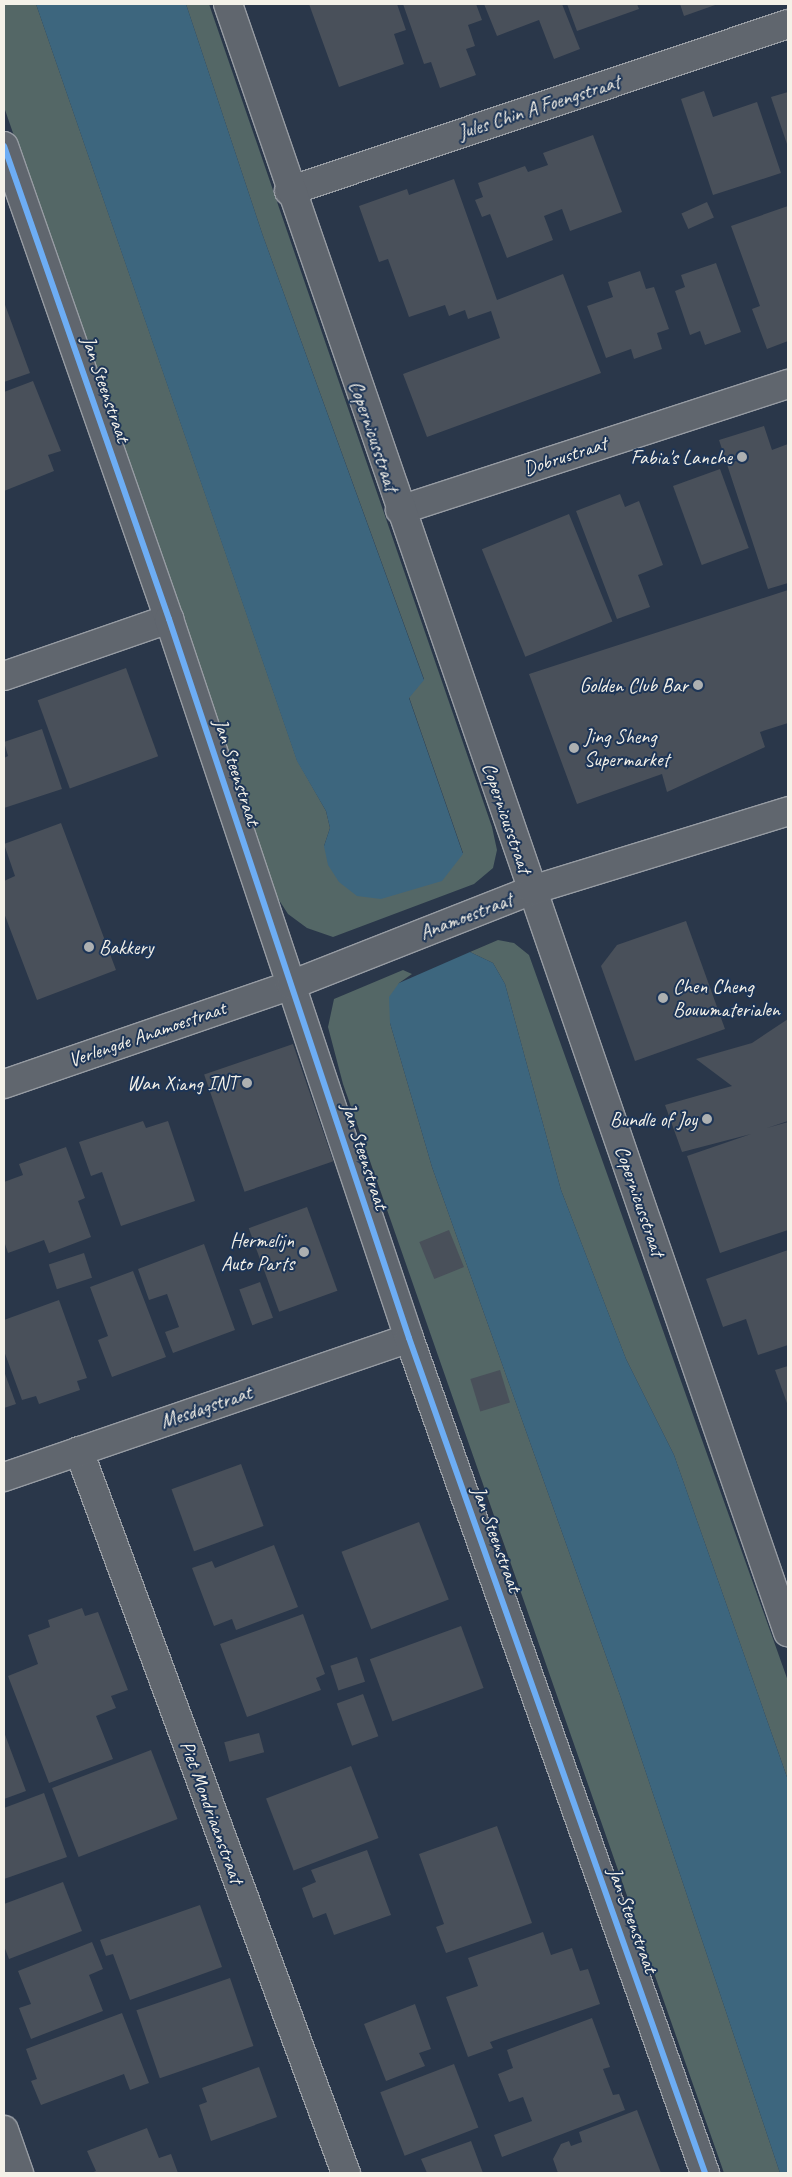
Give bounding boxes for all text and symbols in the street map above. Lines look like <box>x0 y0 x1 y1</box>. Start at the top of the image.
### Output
street label: Jules Chin A Foengstraat <box>455 70 623 144</box>
street label: Jan Steenstraat <box>77 332 135 446</box>
street label: Copernicusstraat <box>344 378 404 494</box>
street label: Dobrustraat <box>520 431 610 481</box>
place label: Fabia's Lanche <box>631 445 732 469</box>
marker: Fabia's Lanche <box>736 451 748 463</box>
place label: Golden Club Bar <box>579 673 688 697</box>
marker: Golden Club Bar <box>692 679 704 691</box>
street label: Jan Steenstraat <box>208 715 266 829</box>
place label: Jing Sheng Supermarket <box>584 724 669 771</box>
marker: Jing Sheng Supermarket <box>568 742 580 754</box>
street label: Copernicusstraat <box>477 760 537 876</box>
street label: Anamoestraat <box>416 887 516 945</box>
place label: Bakkery <box>99 935 153 959</box>
marker: Bakkery <box>83 941 95 953</box>
place label: Chen Cheng Bouwmaterialen <box>673 974 780 1021</box>
marker: Chen Cheng Bouwmaterialen <box>657 992 669 1004</box>
street label: Verlengde Anamoestraat <box>65 996 229 1072</box>
place label: Wan Xiang INT <box>127 1071 237 1095</box>
marker: Wan Xiang INT <box>241 1077 253 1089</box>
street label: Jan Steenstraat <box>336 1099 394 1213</box>
place label: Bundle of Joy <box>610 1107 697 1131</box>
marker: Bundle of Joy <box>701 1113 713 1125</box>
street label: Copernicusstraat <box>610 1143 670 1259</box>
place label: Hermelijn Auto Parts <box>220 1228 294 1275</box>
marker: Hermelijn Auto Parts <box>298 1246 310 1258</box>
street label: Mesdagstraat <box>157 1380 255 1434</box>
street label: Jan Steenstraat <box>467 1483 527 1595</box>
street label: Piet Mondriaanstraat <box>175 1737 249 1887</box>
street label: Jan Steenstraat <box>603 1864 663 1976</box>

